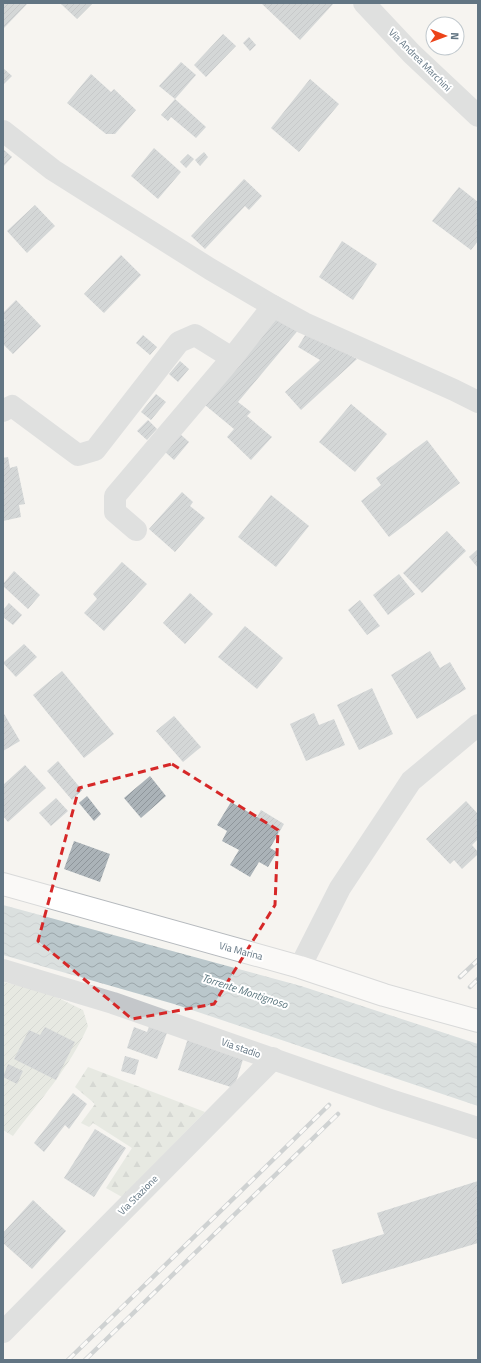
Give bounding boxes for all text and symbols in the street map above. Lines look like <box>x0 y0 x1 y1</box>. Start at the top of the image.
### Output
north arrow <box>425 16 465 56</box>
street label: Via Andrea Marchini <box>385 25 455 95</box>
text: N <box>447 32 463 40</box>
street label: Via Marina <box>217 938 265 964</box>
water label: Torrente Montignoso <box>200 970 291 1013</box>
street label: Via stadio <box>219 1034 263 1062</box>
street label: Via Stazione <box>114 1171 162 1219</box>

